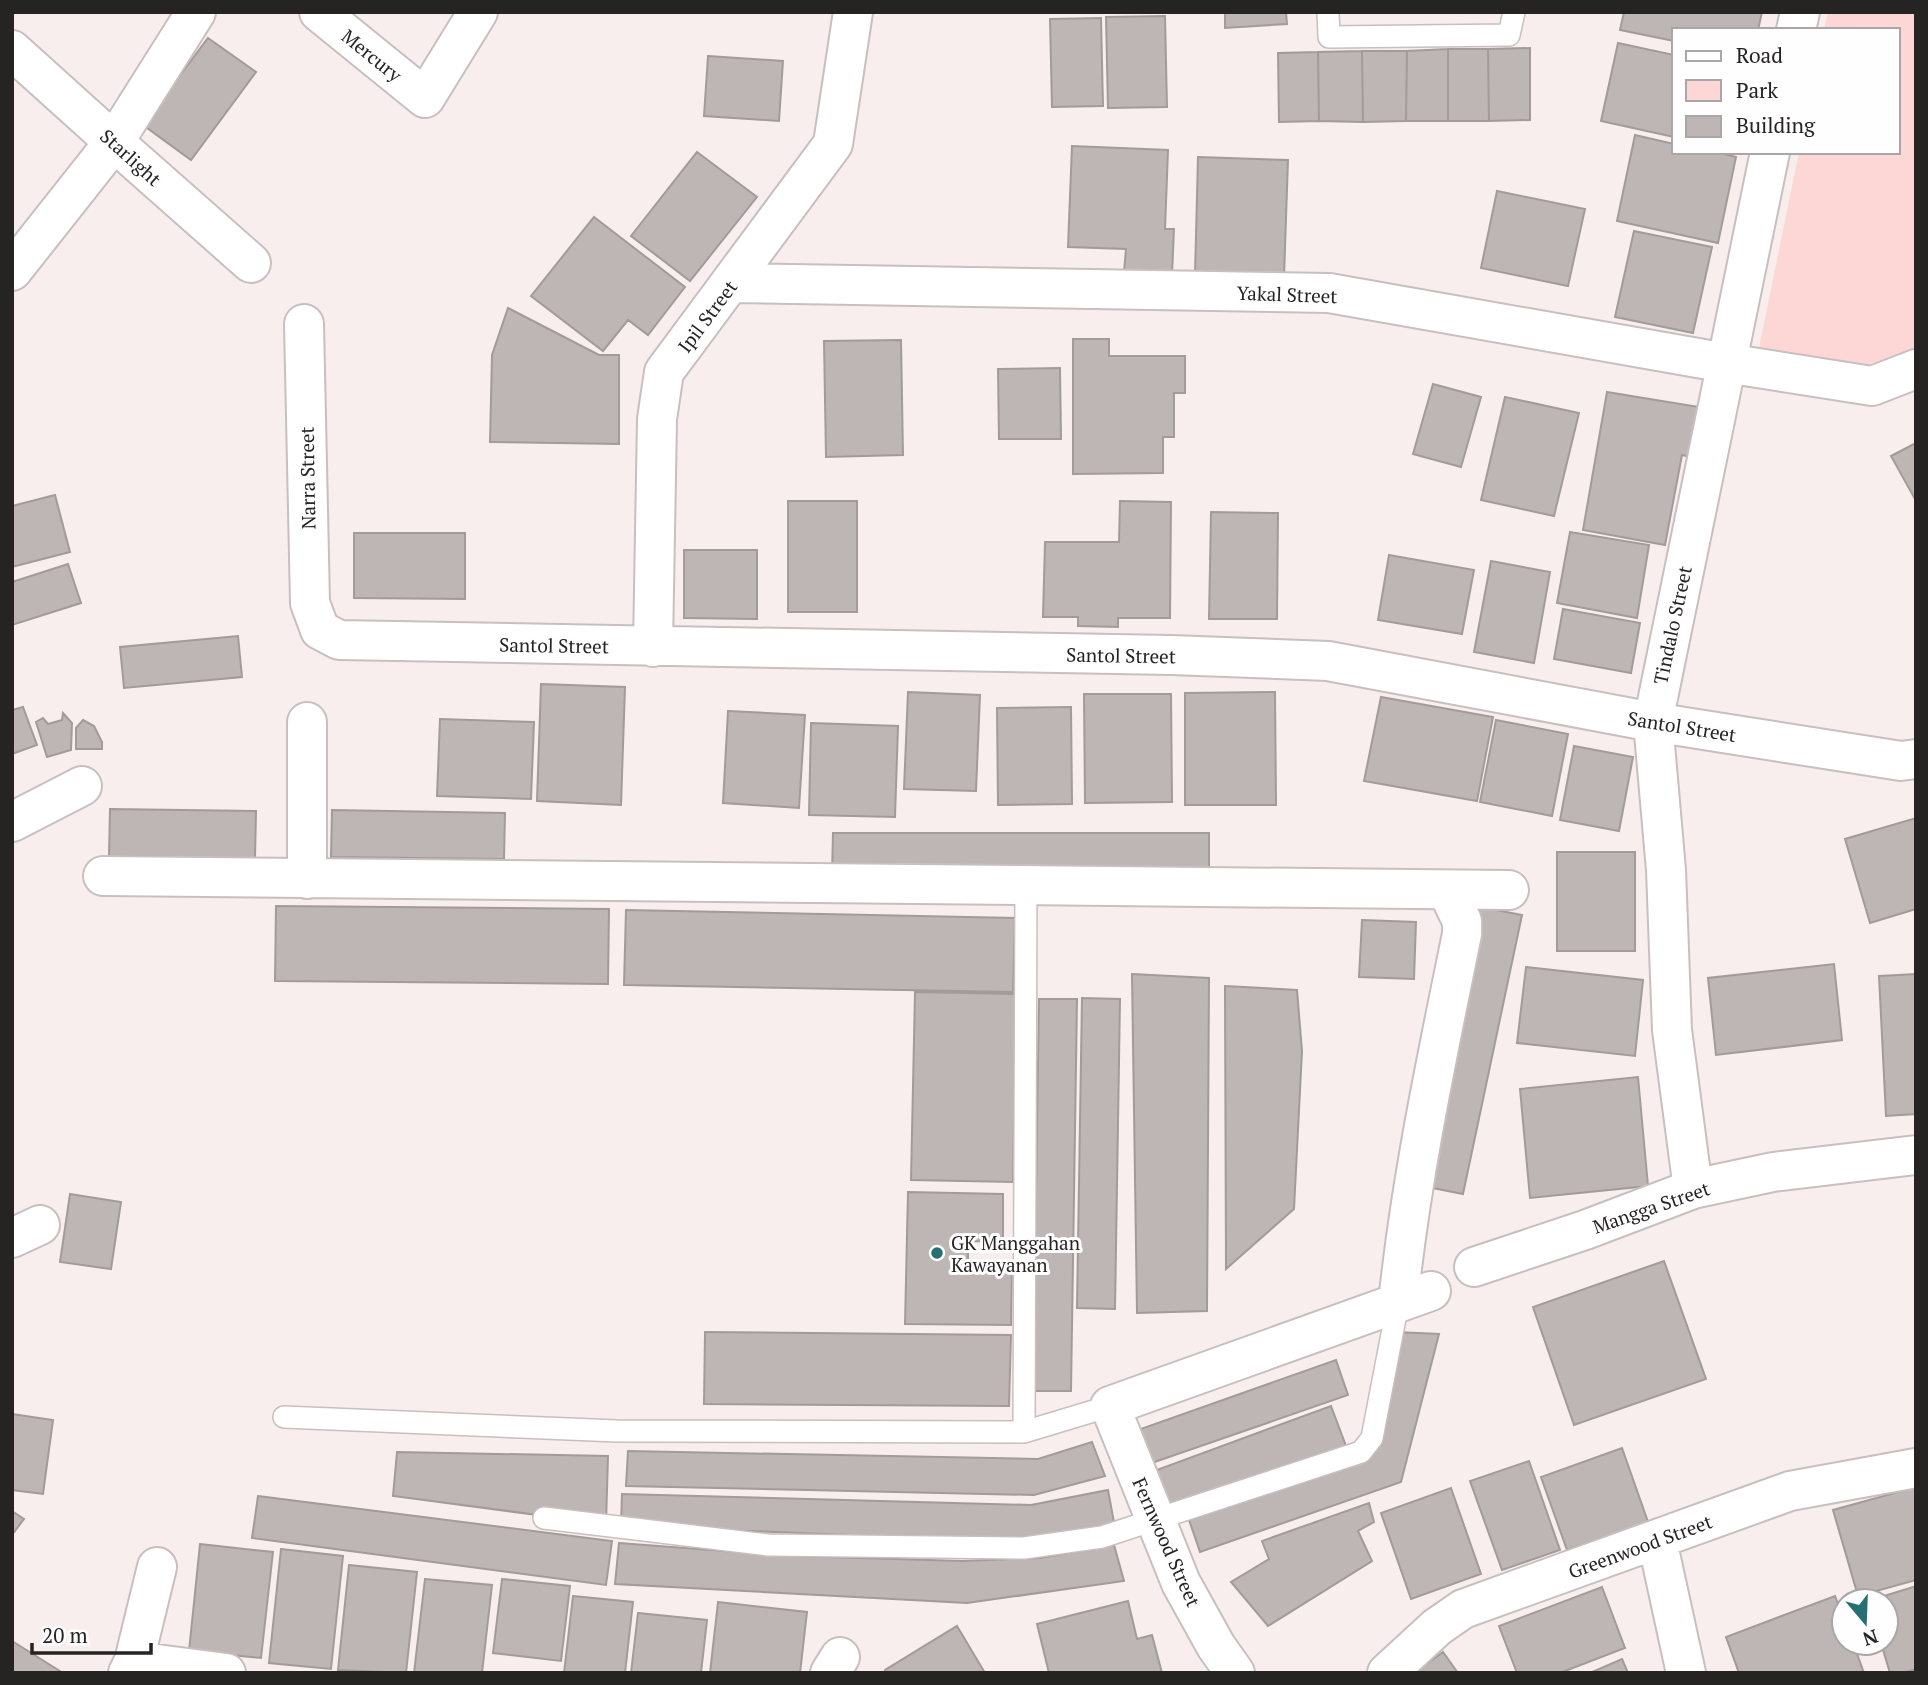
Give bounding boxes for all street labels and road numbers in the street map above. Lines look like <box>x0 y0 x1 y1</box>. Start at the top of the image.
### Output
street label: Mercury <box>337 23 407 87</box>
street label: Starlight <box>95 123 167 191</box>
street label: Ipil Street <box>672 275 742 357</box>
street label: Yakal Street <box>1236 280 1338 308</box>
street label: Narra Street <box>294 426 320 530</box>
street label: Tindalo Street <box>1647 563 1697 687</box>
street label: Santol Street <box>499 632 609 658</box>
street label: Santol Street <box>1066 642 1176 668</box>
street label: Santol Street <box>1626 705 1738 747</box>
street label: Mangga Street <box>1589 1175 1713 1239</box>
street label: Fernwood Street <box>1127 1473 1207 1611</box>
street label: Greenwood Street <box>1565 1508 1715 1584</box>

